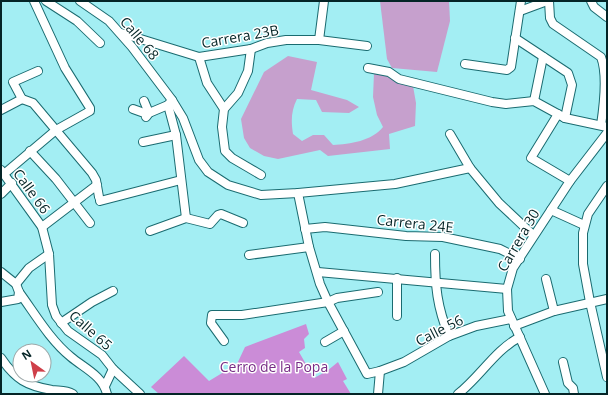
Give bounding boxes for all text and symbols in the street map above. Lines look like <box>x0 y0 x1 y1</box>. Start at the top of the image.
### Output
street label: Calle 68 <box>116 12 164 64</box>
street label: Carrera 23B <box>200 20 280 52</box>
street label: Calle 66 <box>9 165 55 217</box>
street label: Carrera 30 <box>493 205 543 275</box>
street label: Carrera 24E <box>376 210 454 236</box>
street label: Calle 65 <box>65 306 117 354</box>
street label: Calle 56 <box>412 310 466 350</box>
north arrow <box>12 343 52 383</box>
text: N <box>18 345 34 363</box>
park label: Cerro de la Popa <box>220 357 328 376</box>

